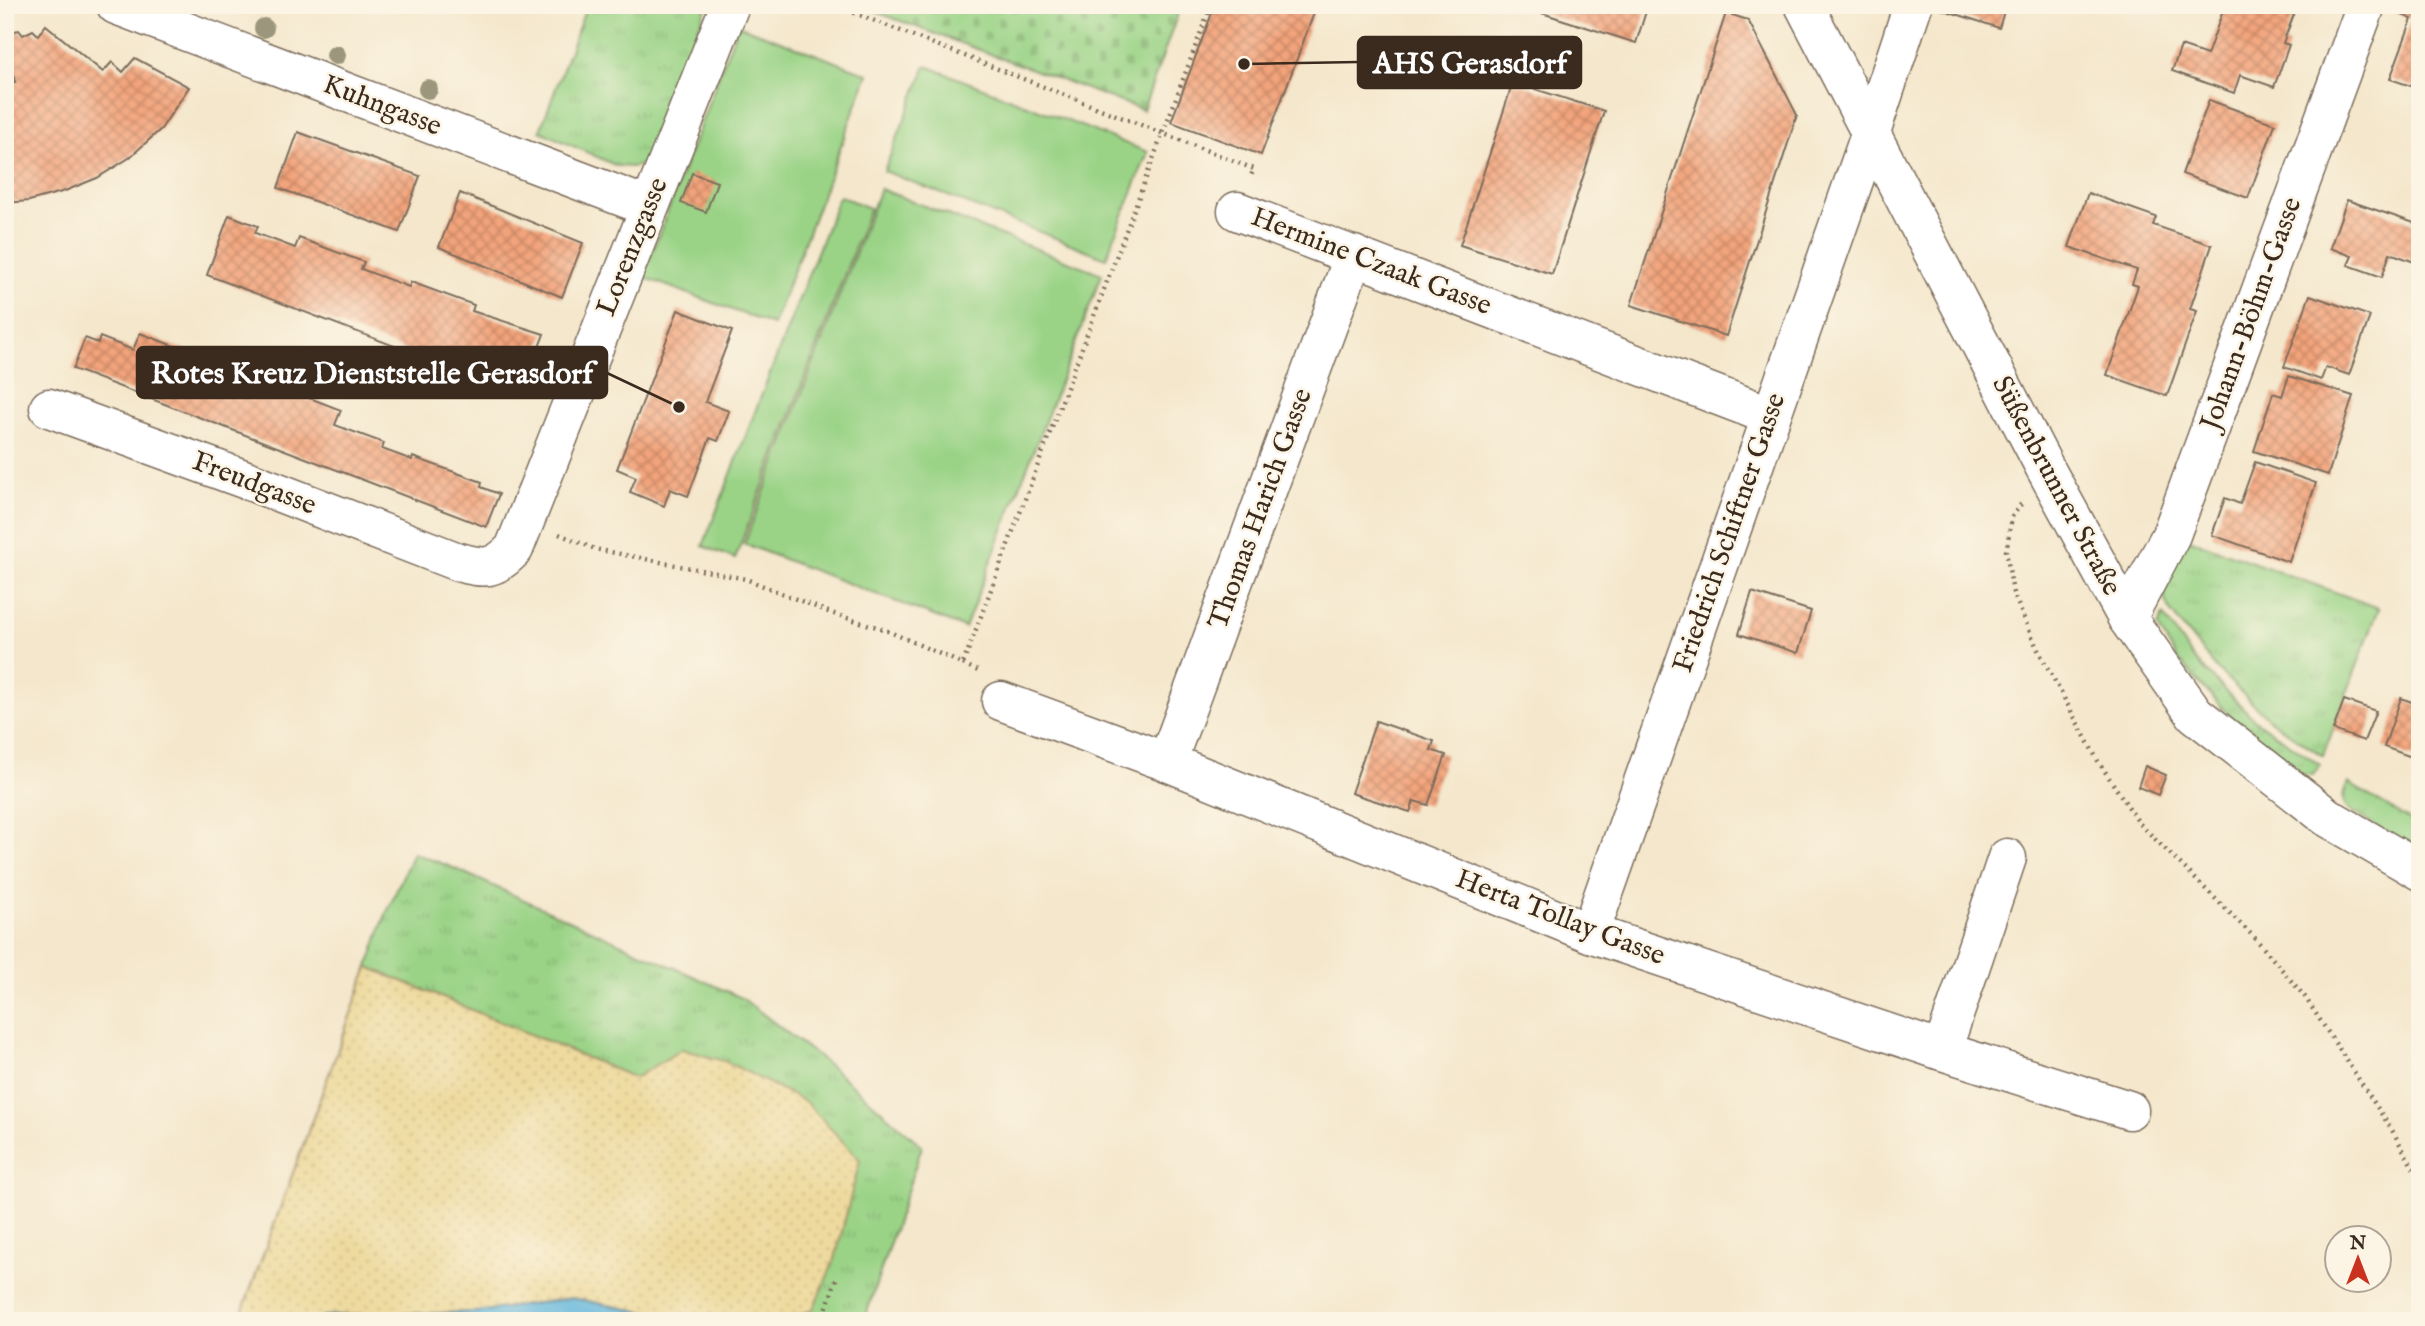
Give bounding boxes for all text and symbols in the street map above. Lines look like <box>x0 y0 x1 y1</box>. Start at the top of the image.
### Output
callout: AHS Gerasdorf <box>1358 37 1581 88</box>
text: AHS Gerasdorf <box>1372 46 1572 84</box>
street label: Kuhngasse <box>318 67 446 145</box>
street label: Lorenzgasse <box>589 173 677 321</box>
street label: Johann-Böhm-Gasse <box>2193 193 2310 438</box>
street label: Hermine Czaak Gasse <box>1246 200 1496 324</box>
callout: Rotes Kreuz Dienststelle Gerasdorf <box>137 347 607 398</box>
text: Rotes Kreuz Dienststelle Gerasdorf <box>151 356 598 394</box>
street label: Süßenbrunner Straße <box>1983 370 2129 602</box>
street label: Thomas Harich Gasse <box>1201 384 1321 634</box>
street label: Friedrich Schiftner Gasse <box>1666 389 1794 677</box>
street label: Freudgasse <box>187 444 321 524</box>
street label: Herta Tollay Gasse <box>1450 862 1670 974</box>
north arrow <box>2324 1224 2394 1294</box>
text: N <box>2349 1232 2367 1256</box>

